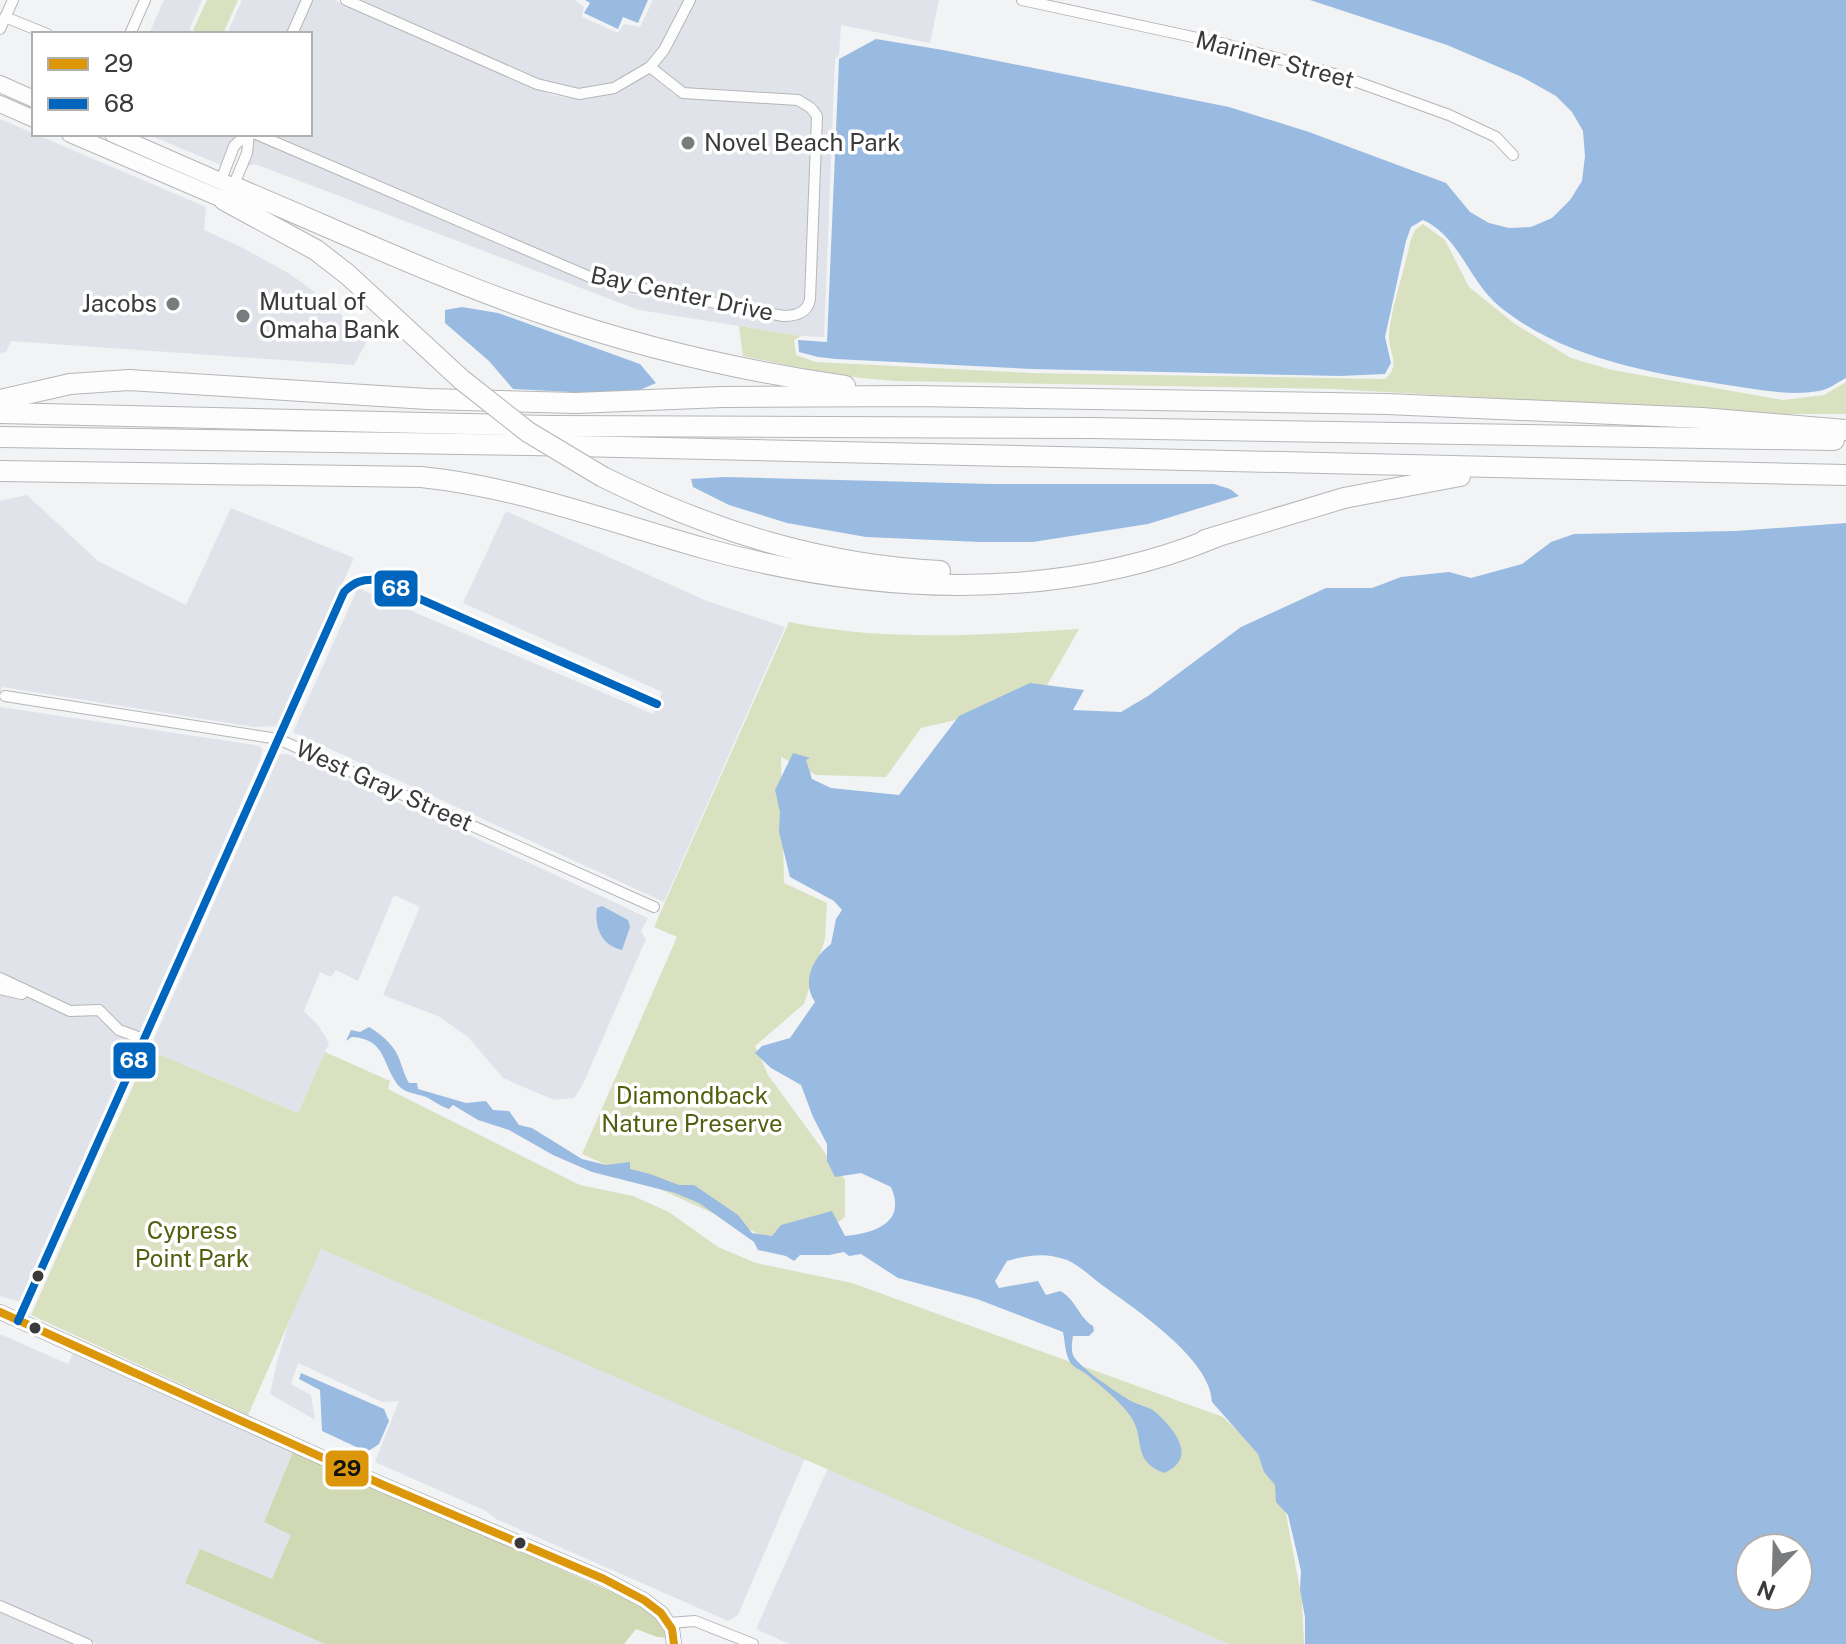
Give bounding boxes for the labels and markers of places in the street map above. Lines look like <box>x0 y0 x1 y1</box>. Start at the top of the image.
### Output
place label: Novel Beach Park <box>704 128 900 156</box>
marker: Novel Beach Park <box>679 134 697 152</box>
place label: Mutual of Omaha Bank <box>259 287 400 343</box>
place label: Jacobs <box>81 289 157 317</box>
marker: Jacobs <box>164 295 182 313</box>
marker: Mutual of Omaha Bank <box>234 307 252 325</box>
unlabelled marker <box>30 1268 46 1284</box>
unlabelled marker <box>27 1320 43 1336</box>
unlabelled marker <box>512 1535 528 1551</box>

